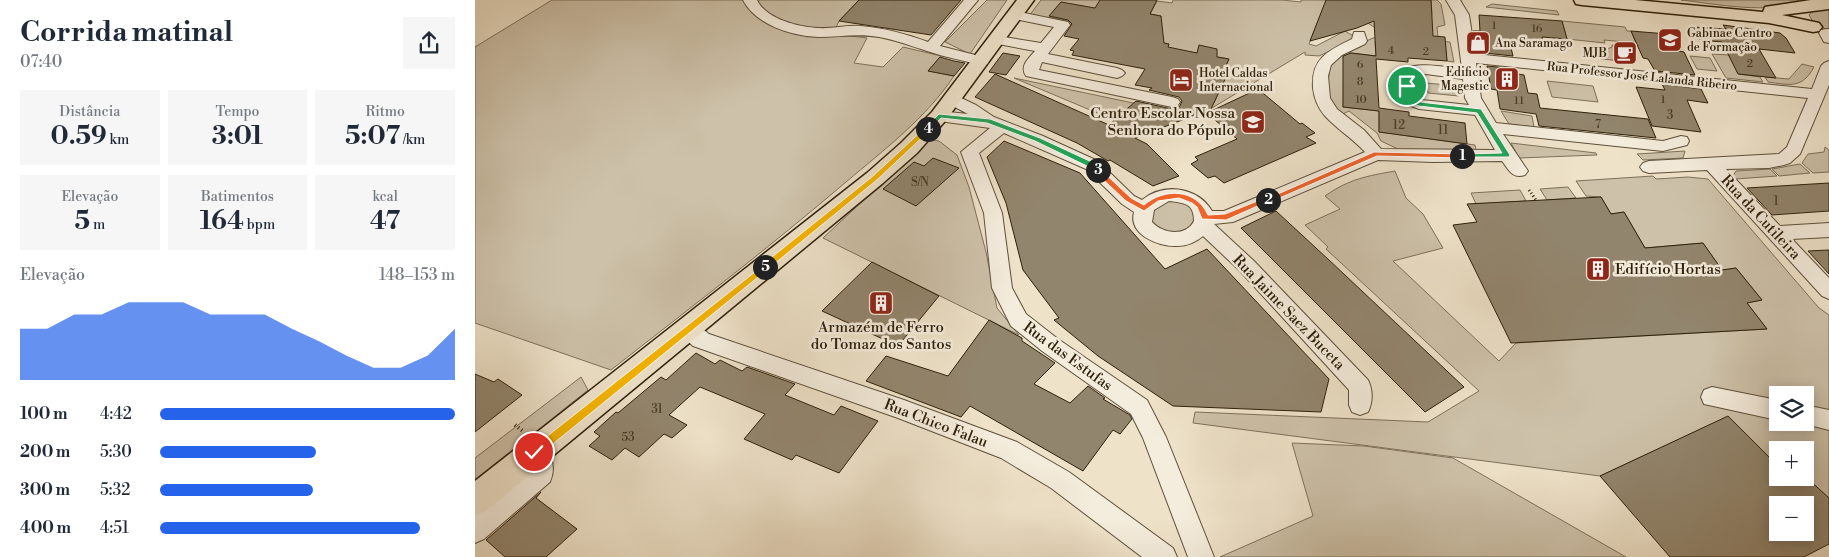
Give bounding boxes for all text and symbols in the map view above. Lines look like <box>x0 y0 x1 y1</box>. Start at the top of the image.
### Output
text: Corrida matinal <box>20 15 233 50</box>
button: share <box>403 17 455 69</box>
house number: 1 <box>1492 19 1497 33</box>
house number: 16 <box>1531 22 1543 36</box>
place label: Gabinae Centro de Formação <box>1687 26 1772 55</box>
school or university icon: Gabinae Centro de Formação <box>1657 27 1683 53</box>
shop icon: Ana Saramago <box>1465 30 1491 56</box>
place label: Ana Saramago <box>1494 36 1573 51</box>
cafe icon: MJB <box>1612 40 1638 66</box>
house number: 4 <box>1388 44 1395 58</box>
house number: 2 <box>1423 45 1429 59</box>
place label: MJB <box>1582 46 1607 61</box>
text: 07:40 <box>20 52 62 72</box>
house number: 2 <box>1747 57 1753 71</box>
house number: 6 <box>1357 58 1364 72</box>
street label: Rua Professor José Lalanda Ribeiro <box>1546 59 1738 94</box>
pin <box>1386 65 1428 107</box>
place label: Edificio Magestic <box>1441 65 1489 94</box>
place label: Hotel Caldas Internacional <box>1199 66 1274 95</box>
building icon: Edificio Magestic <box>1494 66 1520 92</box>
hotel icon: Hotel Caldas Internacional <box>1168 67 1194 93</box>
icon: arrive <box>1393 72 1421 100</box>
house number: 8 <box>1357 75 1364 89</box>
house number: 10 <box>1355 93 1367 107</box>
house number: 1 <box>1661 93 1666 107</box>
house number: 11 <box>1514 94 1524 108</box>
text: Distância <box>59 103 120 121</box>
text: Tempo <box>216 103 259 121</box>
text: Ritmo <box>366 103 405 121</box>
place label: Centro Escolar Nossa Senhora do Pópulo <box>1090 104 1235 140</box>
house number: 3 <box>1667 108 1674 123</box>
school or university icon: Centro Escolar Nossa Senhora do Pópulo <box>1240 109 1266 135</box>
pin: 4 <box>915 116 941 142</box>
house number: 7 <box>1595 117 1601 132</box>
house number: 12 <box>1393 118 1405 133</box>
text: 4 <box>924 120 933 138</box>
text: 0.59 <box>50 121 107 152</box>
text: 3:01 <box>212 121 263 152</box>
text: 5:07 <box>345 121 400 152</box>
house number: 11 <box>1438 123 1449 138</box>
text: km <box>107 131 129 149</box>
text: /km <box>400 131 425 149</box>
pin: 1 <box>1449 144 1475 168</box>
text: 1 <box>1459 147 1466 165</box>
pin: 3 <box>1085 158 1111 182</box>
text: 3 <box>1094 161 1103 179</box>
street label: Rua da Cutileira <box>1717 171 1805 264</box>
house number: S/N <box>911 175 929 190</box>
text: Elevação <box>61 188 118 206</box>
text: Batimentos <box>201 188 274 206</box>
text: kcal <box>372 188 398 206</box>
pin: 2 <box>1255 188 1281 212</box>
text: 2 <box>1264 191 1273 209</box>
house number: 1 <box>1773 194 1779 209</box>
text: 5 <box>74 206 90 237</box>
text: 164 <box>200 206 244 237</box>
text: 47 <box>370 206 400 237</box>
text: m <box>90 216 105 234</box>
text: bpm <box>244 216 275 234</box>
street label: Rua Jaime Saez Buceta <box>1228 250 1349 375</box>
pin: 5 <box>753 254 777 280</box>
building icon: Edifício Hortas <box>1585 256 1611 282</box>
text: 5 <box>761 258 770 276</box>
place label: Edifício Hortas <box>1615 260 1721 279</box>
text: Elevação <box>20 265 85 285</box>
text: 148–153 m <box>379 265 455 285</box>
building icon: Armazém de Ferro do Tomaz dos Santos <box>868 290 894 316</box>
place label: Armazém de Ferro do Tomaz dos Santos <box>811 318 951 354</box>
street label: Rua das Estufas <box>1019 318 1116 395</box>
map controls <box>1769 386 1814 541</box>
button: layers <box>1769 386 1814 431</box>
street label: Rua Chico Falau <box>881 395 991 452</box>
house number: 31 <box>651 402 664 417</box>
text: 100 m <box>20 404 68 424</box>
text: 4:42 <box>100 404 132 424</box>
house number: 53 <box>621 430 635 445</box>
pin <box>513 431 555 473</box>
icon: check <box>520 438 548 466</box>
button: + <box>1769 441 1814 486</box>
text: 200 m <box>20 442 70 462</box>
text: 5:30 <box>100 442 132 462</box>
text: 300 m <box>20 480 70 500</box>
text: 5:32 <box>100 480 130 500</box>
button: − <box>1769 496 1814 541</box>
text: 400 m <box>20 518 71 538</box>
text: 4:51 <box>100 518 129 538</box>

